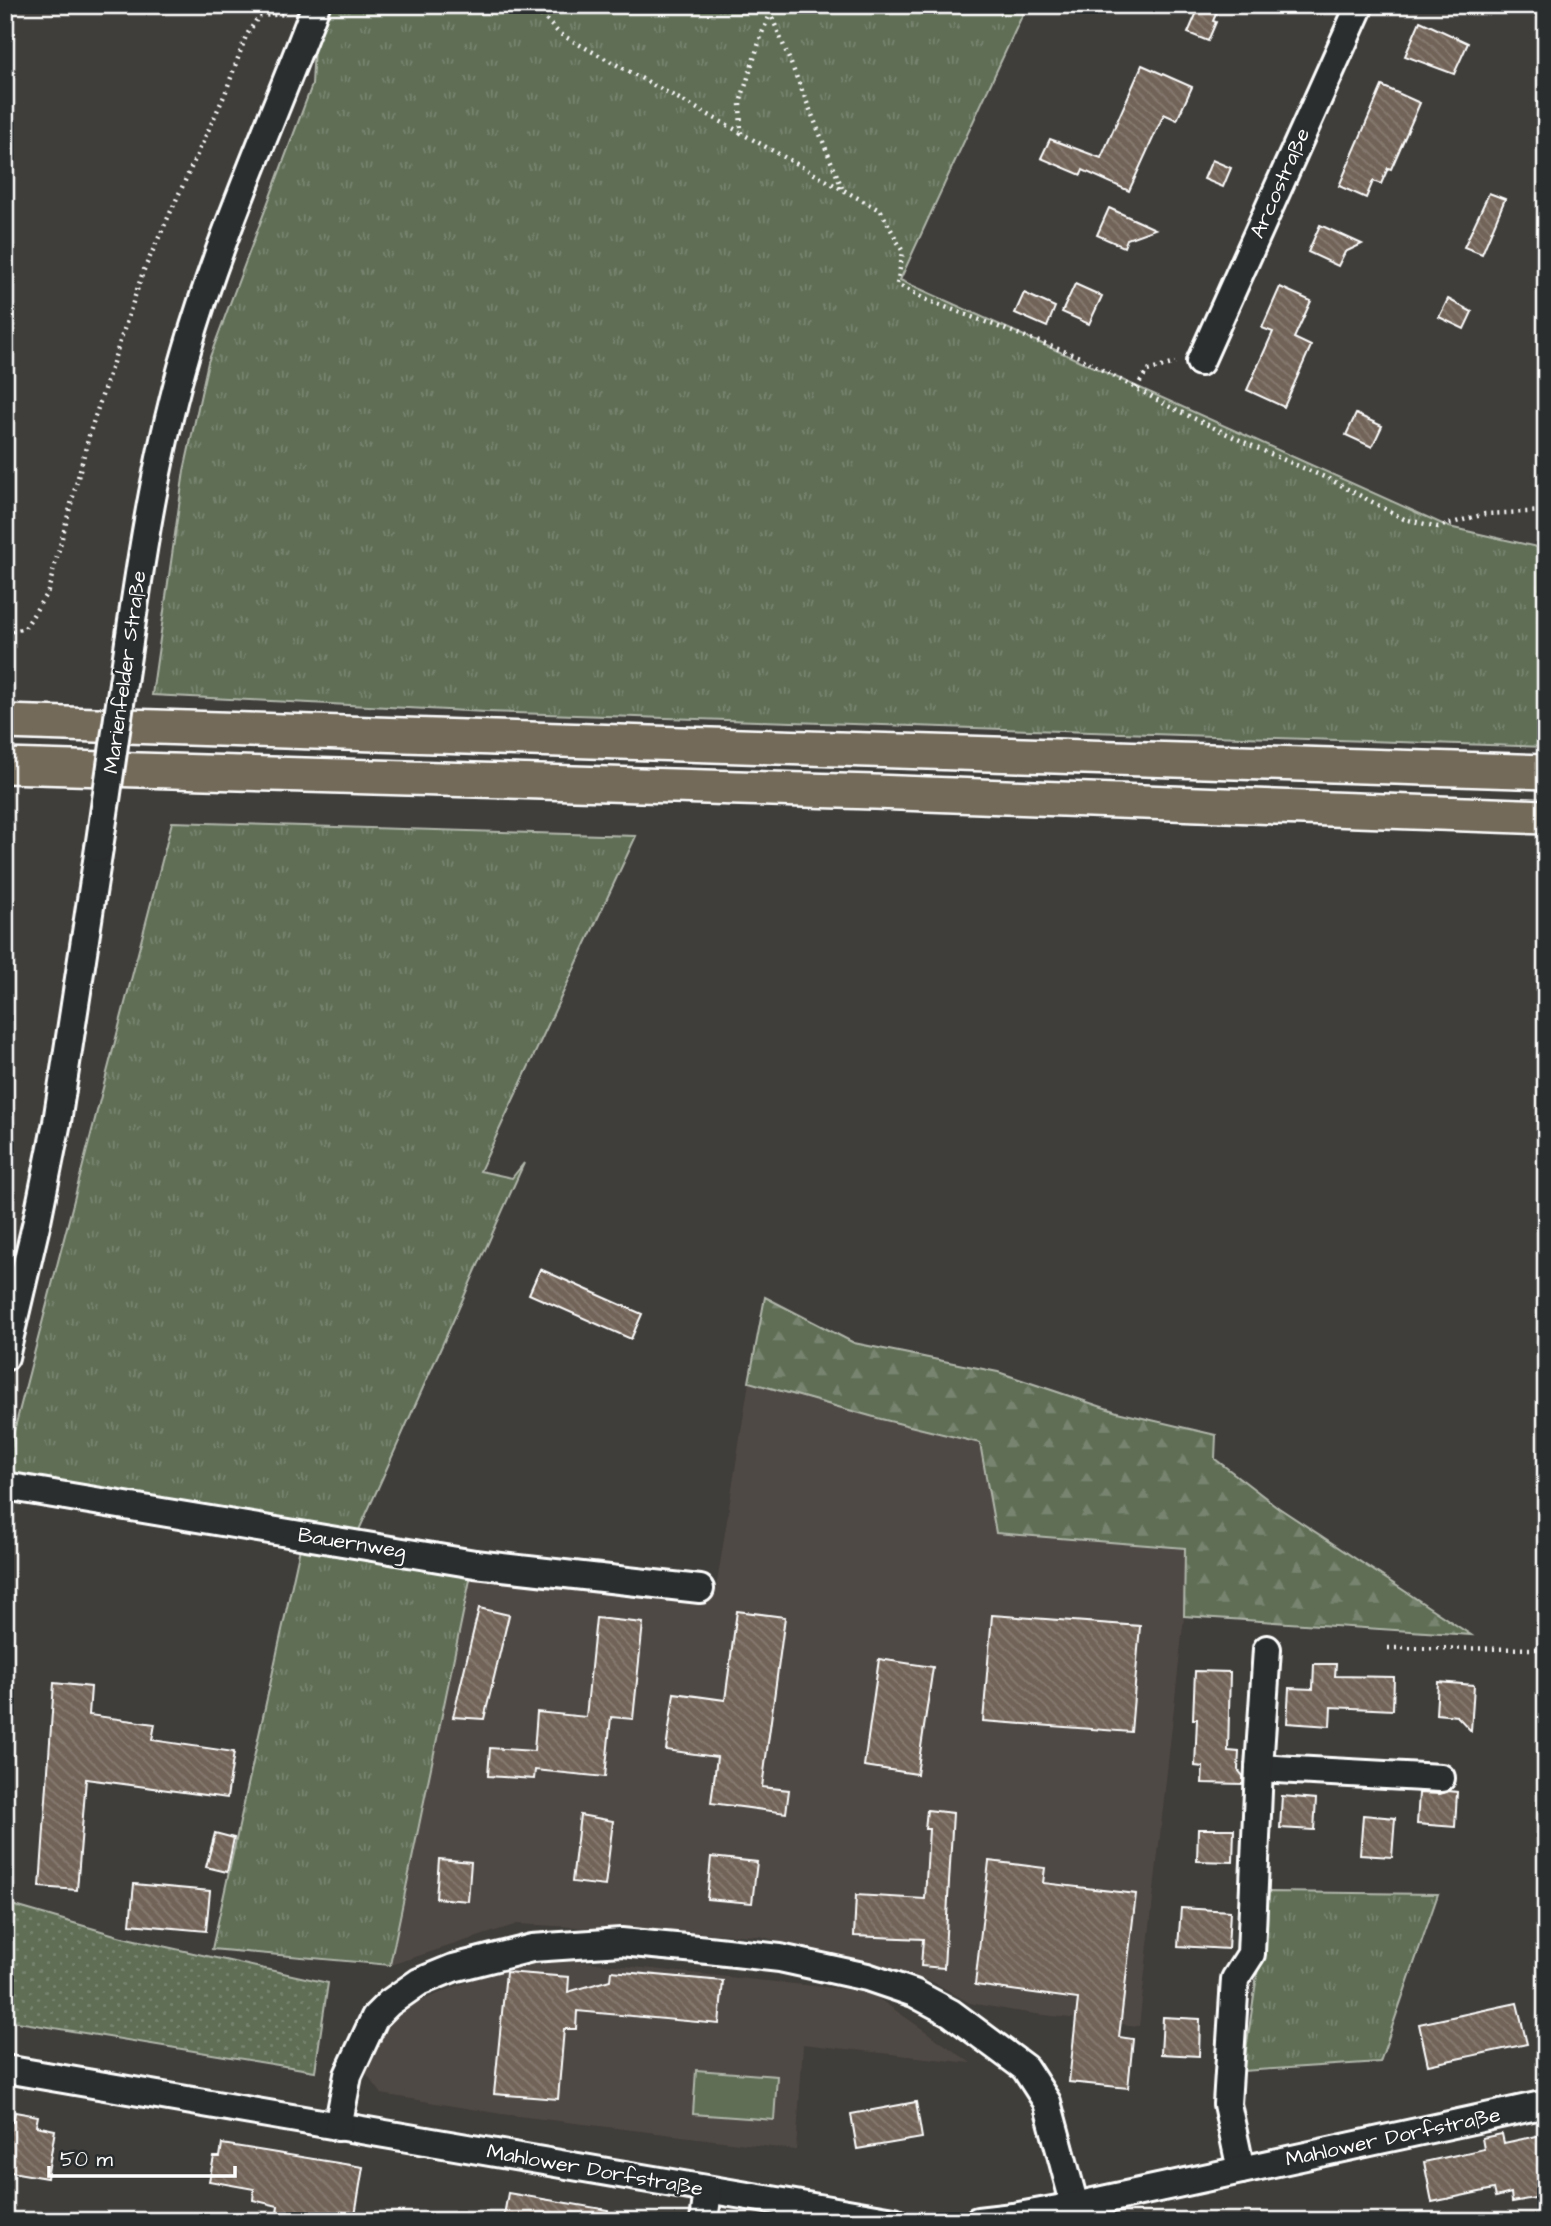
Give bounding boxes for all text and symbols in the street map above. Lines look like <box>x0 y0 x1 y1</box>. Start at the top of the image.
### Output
street label: Arcostraße <box>1243 123 1317 243</box>
street label: Marienfelder Straße <box>96 569 154 775</box>
street label: Bauernweg <box>296 1520 408 1568</box>
street label: Mahlower Dorfstraße <box>1283 2100 1503 2174</box>
scale bar <box>49 2135 234 2179</box>
street label: Mahlower Dorfstraße <box>485 2137 705 2203</box>
text: 50 m <box>60 2145 114 2174</box>

